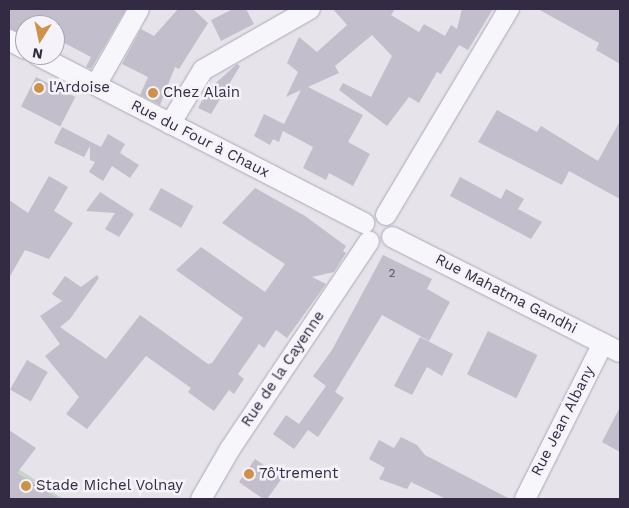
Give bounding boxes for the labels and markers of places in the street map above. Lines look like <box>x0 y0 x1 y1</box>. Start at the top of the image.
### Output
place label: l'Ardoise <box>49 79 110 97</box>
marker: l'Ardoise <box>33 82 45 94</box>
place label: Chez Alain <box>163 84 241 102</box>
marker: Chez Alain <box>147 87 159 99</box>
place label: 7ô'trement <box>259 465 338 483</box>
marker: 7ô'trement <box>243 468 255 480</box>
place label: Stade Michel Volnay <box>36 477 184 495</box>
marker: Stade Michel Volnay <box>20 480 32 492</box>

